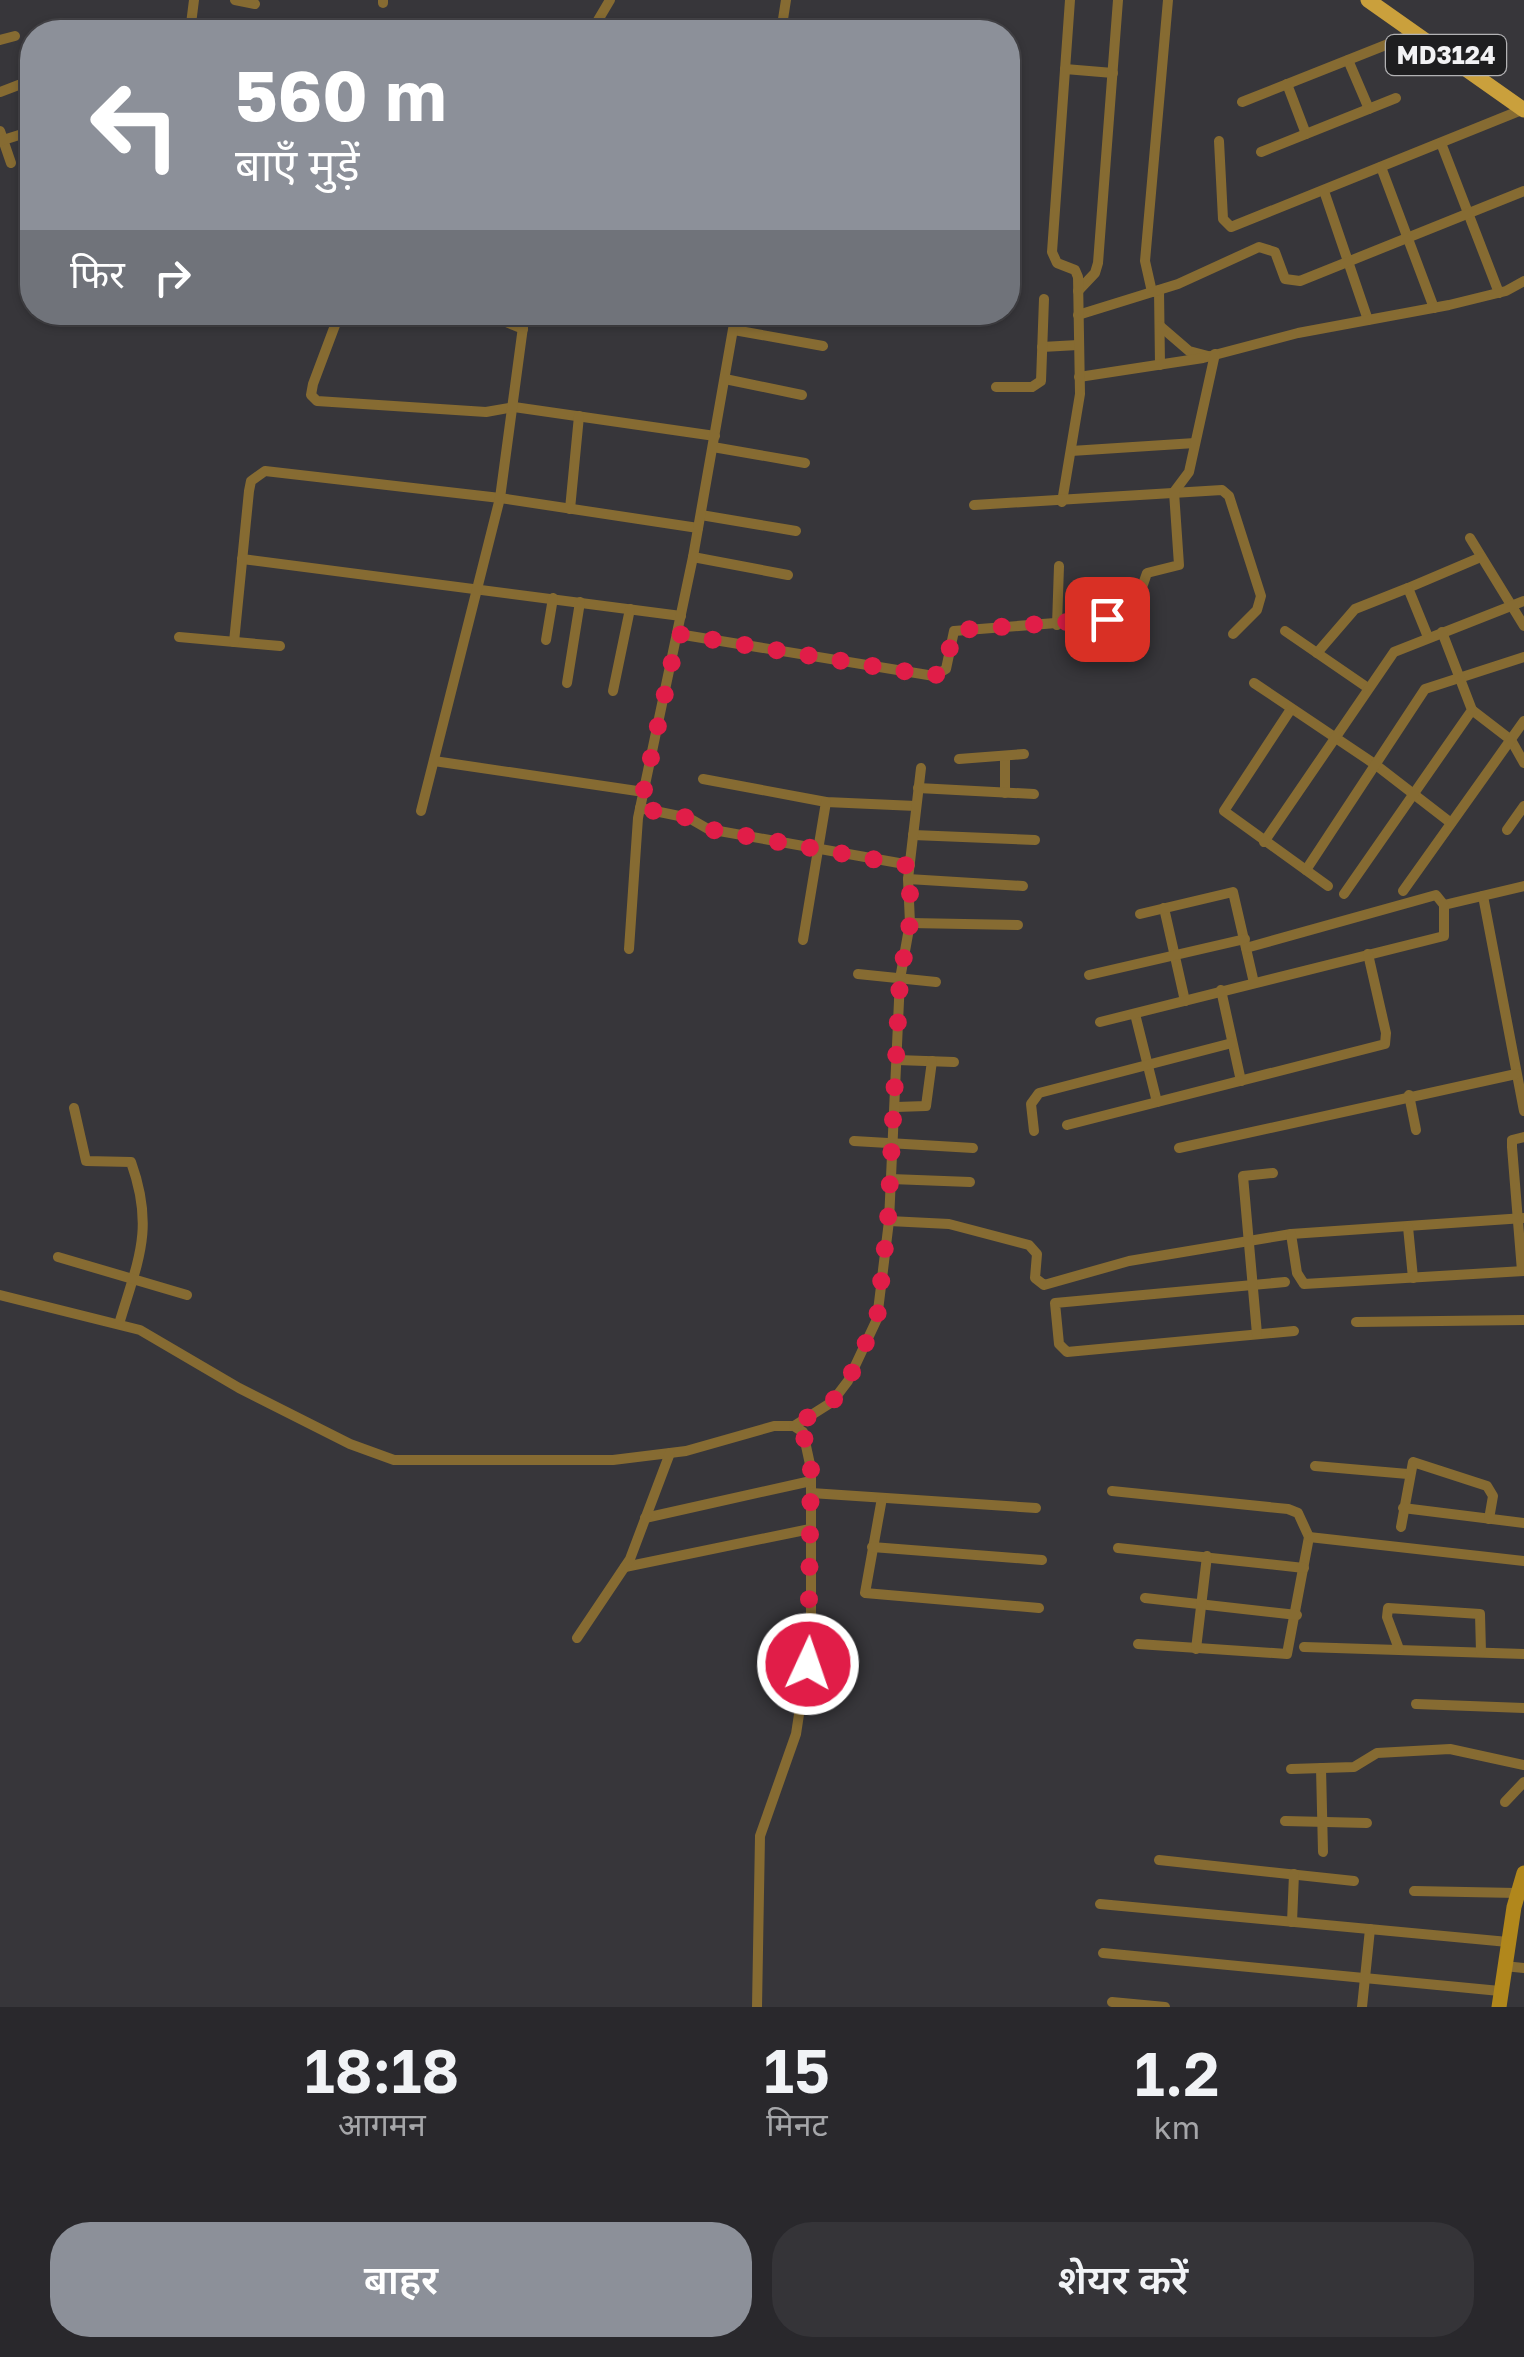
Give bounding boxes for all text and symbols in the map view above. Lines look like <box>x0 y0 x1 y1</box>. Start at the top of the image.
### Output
road number: MD3124 <box>1386 35 1506 75</box>
text: 560 m <box>235 52 446 136</box>
icon: left <box>70 60 200 190</box>
text: बाएँ मुड़ें <box>235 137 359 191</box>
icon: right <box>145 250 200 305</box>
text: फिर <box>70 251 125 296</box>
pin <box>1065 577 1150 662</box>
icon: arrive <box>1080 592 1135 647</box>
position arrow <box>756 1612 860 1716</box>
text: 18:18 <box>305 2034 459 2106</box>
text: 15 <box>764 2034 830 2106</box>
text: 1.2 <box>1135 2037 1219 2109</box>
text: आगमन <box>338 2105 426 2143</box>
text: मिनट <box>766 2105 828 2143</box>
text: km <box>1154 2108 1200 2146</box>
button: बाहर <box>50 2222 752 2337</box>
button: शेयर करें <box>772 2222 1474 2337</box>

